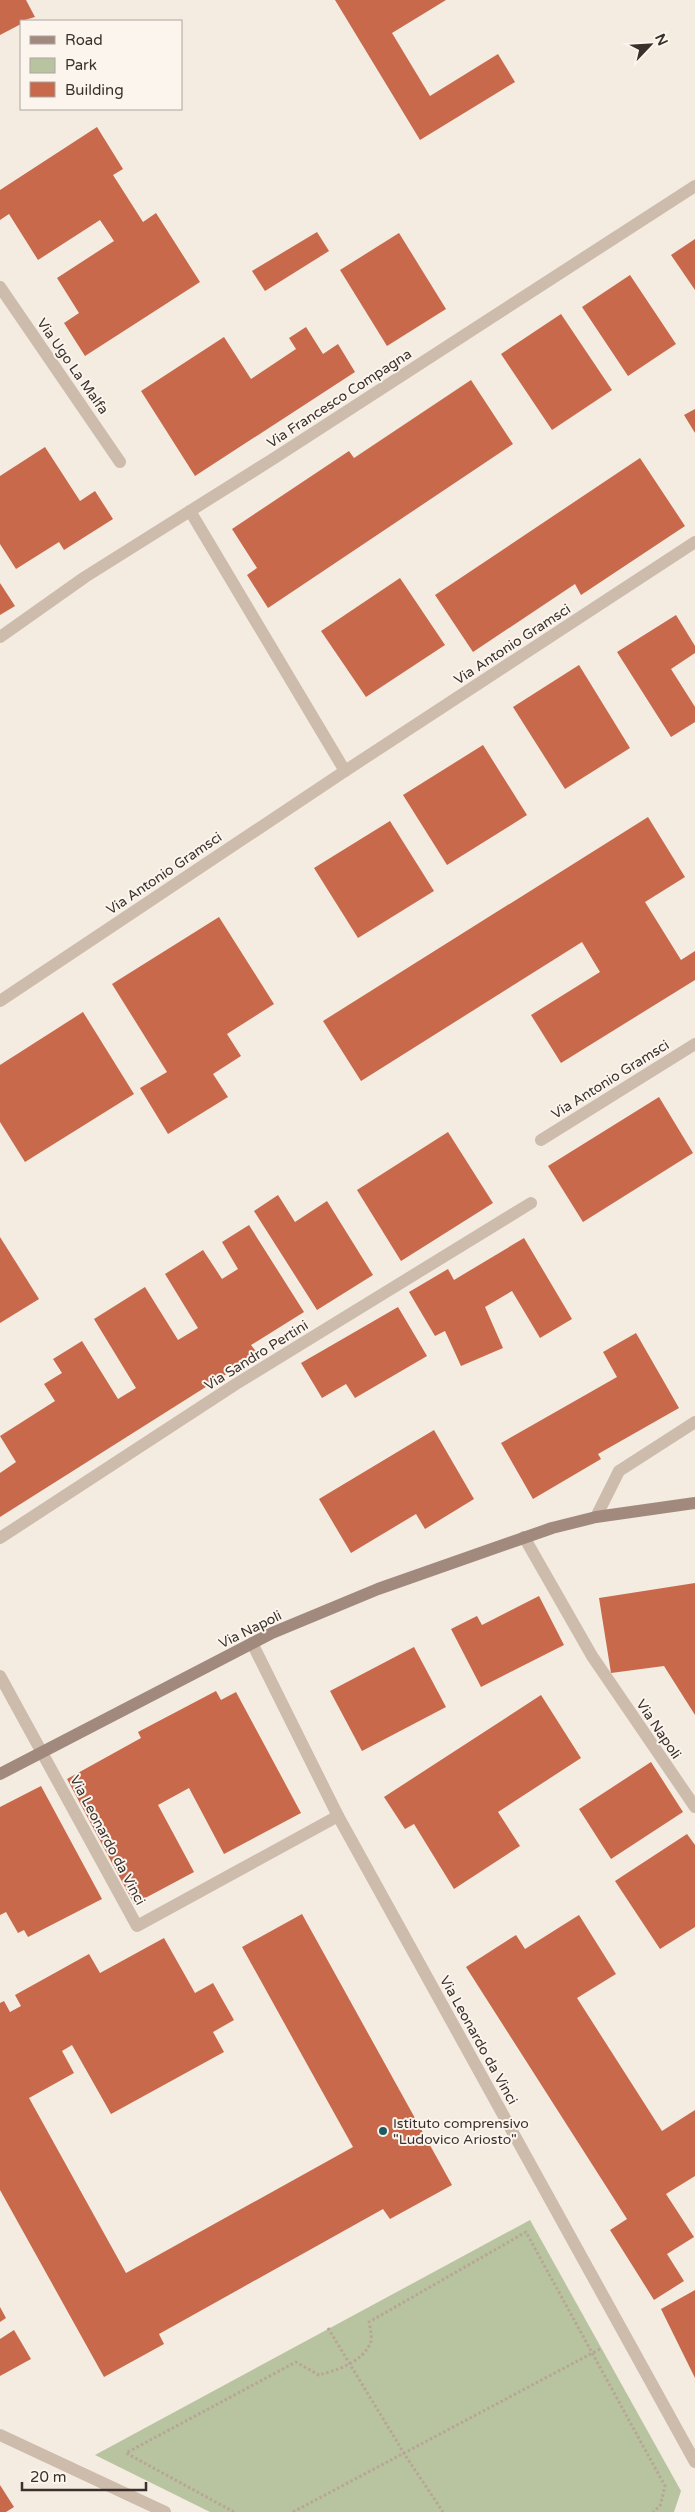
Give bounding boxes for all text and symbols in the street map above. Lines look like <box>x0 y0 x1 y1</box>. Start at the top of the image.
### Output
legend <box>20 20 182 110</box>
north arrow <box>625 20 675 70</box>
text: Road <box>65 31 103 49</box>
text: N <box>651 31 671 48</box>
text: Park <box>65 56 97 74</box>
text: Building <box>65 81 124 99</box>
street label: Via Ugo La Malfa <box>33 315 112 418</box>
street label: Via Francesco Compagna <box>264 345 415 452</box>
street label: Via Antonio Gramsci <box>451 600 574 688</box>
street label: Via Antonio Gramsci <box>103 828 225 918</box>
street label: Via Antonio Gramsci <box>548 1036 672 1123</box>
street label: Via Sandro Pertini <box>201 1317 311 1394</box>
street label: Via Napoli <box>216 1607 285 1652</box>
street label: Via Napoli <box>633 1696 685 1762</box>
street label: Via Leonardo da Vinci <box>66 1772 149 1908</box>
street label: Via Leonardo da Vinci <box>436 1973 521 2108</box>
place label: Istituto comprensivo "Ludovico Ariosto" <box>393 2115 529 2148</box>
marker: Istituto comprensivo "Ludovico Ariosto" <box>377 2125 389 2137</box>
scale bar <box>22 2460 146 2492</box>
text: 20 m <box>30 2468 67 2486</box>

